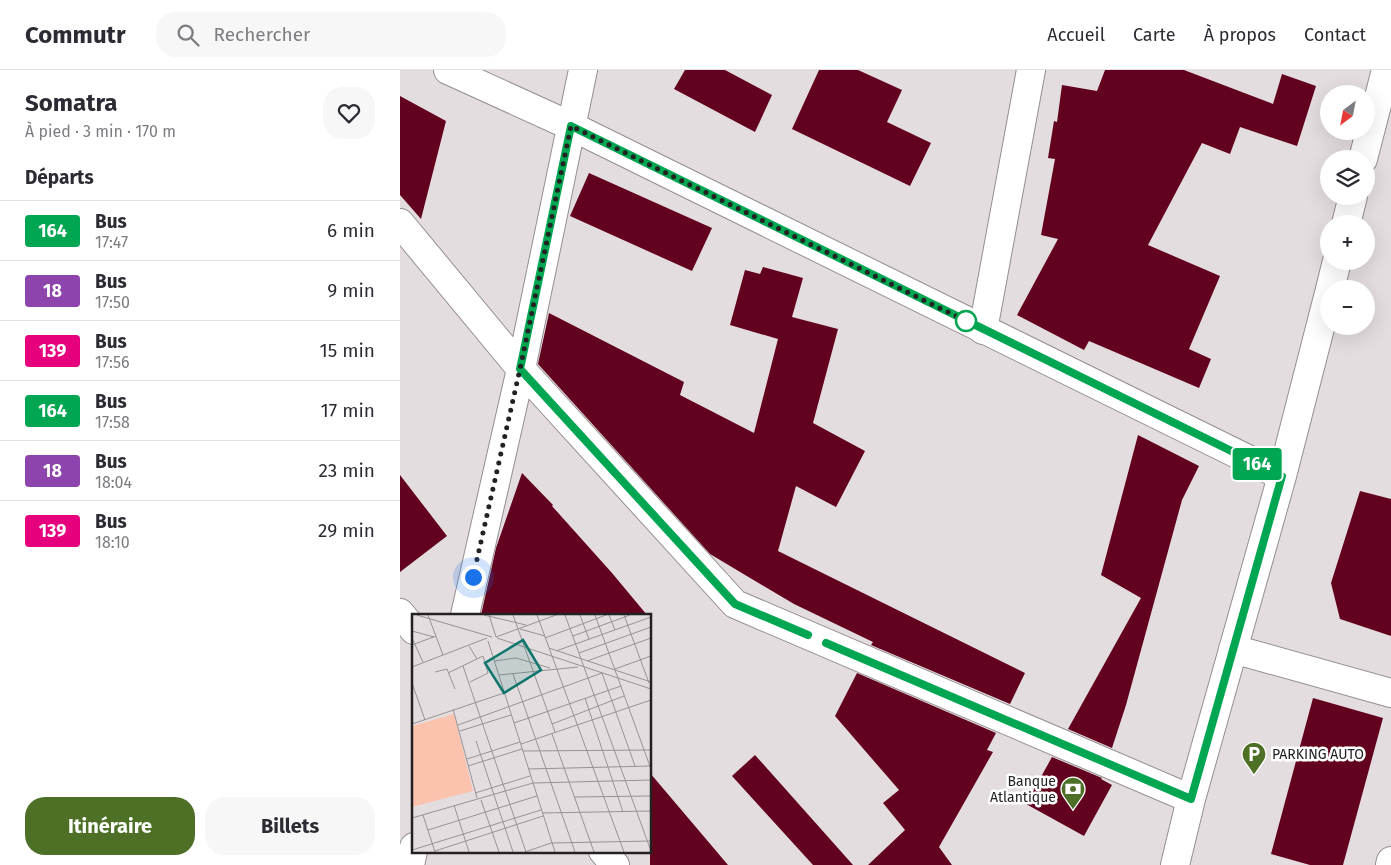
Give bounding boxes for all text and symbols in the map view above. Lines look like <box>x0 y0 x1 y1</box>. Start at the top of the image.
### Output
search box <box>156 12 506 57</box>
text: Commutr <box>25 21 126 49</box>
icon: search <box>174 21 202 49</box>
text: Rechercher <box>214 23 310 46</box>
text: Accueil <box>1047 24 1105 46</box>
text: Carte <box>1133 24 1176 46</box>
text: À propos <box>1204 24 1276 46</box>
text: Contact <box>1304 24 1366 46</box>
north arrow <box>1320 85 1375 140</box>
map controls <box>1320 85 1375 335</box>
button: heart <box>323 87 375 139</box>
text: Somatra <box>25 89 117 117</box>
text: À pied · 3 min · 170 m <box>25 122 176 141</box>
button: layers <box>1320 150 1375 205</box>
text: Départs <box>25 166 94 189</box>
text: Bus <box>95 210 127 233</box>
button: + <box>1320 215 1375 270</box>
text: 6 min <box>327 219 375 242</box>
text: 164 <box>38 220 67 242</box>
text: 17:47 <box>95 233 128 252</box>
text: Bus <box>95 270 127 293</box>
text: 9 min <box>327 279 375 302</box>
text: 18 <box>43 280 62 302</box>
button: − <box>1320 280 1375 335</box>
text: 17:50 <box>95 293 130 312</box>
unlabelled marker <box>955 310 977 332</box>
text: Bus <box>95 330 127 353</box>
text: 15 min <box>319 339 375 362</box>
text: 139 <box>39 340 66 362</box>
text: 17:56 <box>95 353 129 372</box>
text: Bus <box>95 390 127 413</box>
text: 17 min <box>321 399 375 422</box>
text: 164 <box>38 400 67 422</box>
text: 17:58 <box>95 413 130 432</box>
line badge: 164 <box>1228 448 1286 480</box>
text: Bus <box>95 450 127 473</box>
text: 164 <box>1243 453 1271 475</box>
text: 23 min <box>318 459 375 482</box>
text: 18 <box>43 460 62 482</box>
text: 18:04 <box>95 473 132 492</box>
text: Bus <box>95 510 127 533</box>
text: 29 min <box>318 519 375 542</box>
text: 139 <box>39 520 66 542</box>
text: 18:10 <box>95 533 130 552</box>
your location <box>461 565 486 590</box>
inset map <box>412 614 651 852</box>
parking icon: PARKING AUTO <box>1241 741 1267 775</box>
place label: PARKING AUTO <box>1272 746 1364 763</box>
place label: Banque Atlantique <box>990 773 1056 806</box>
bank icon: Banque Atlantique <box>1060 776 1086 810</box>
button: Itinéraire <box>25 797 195 855</box>
button: Billets <box>205 797 375 855</box>

